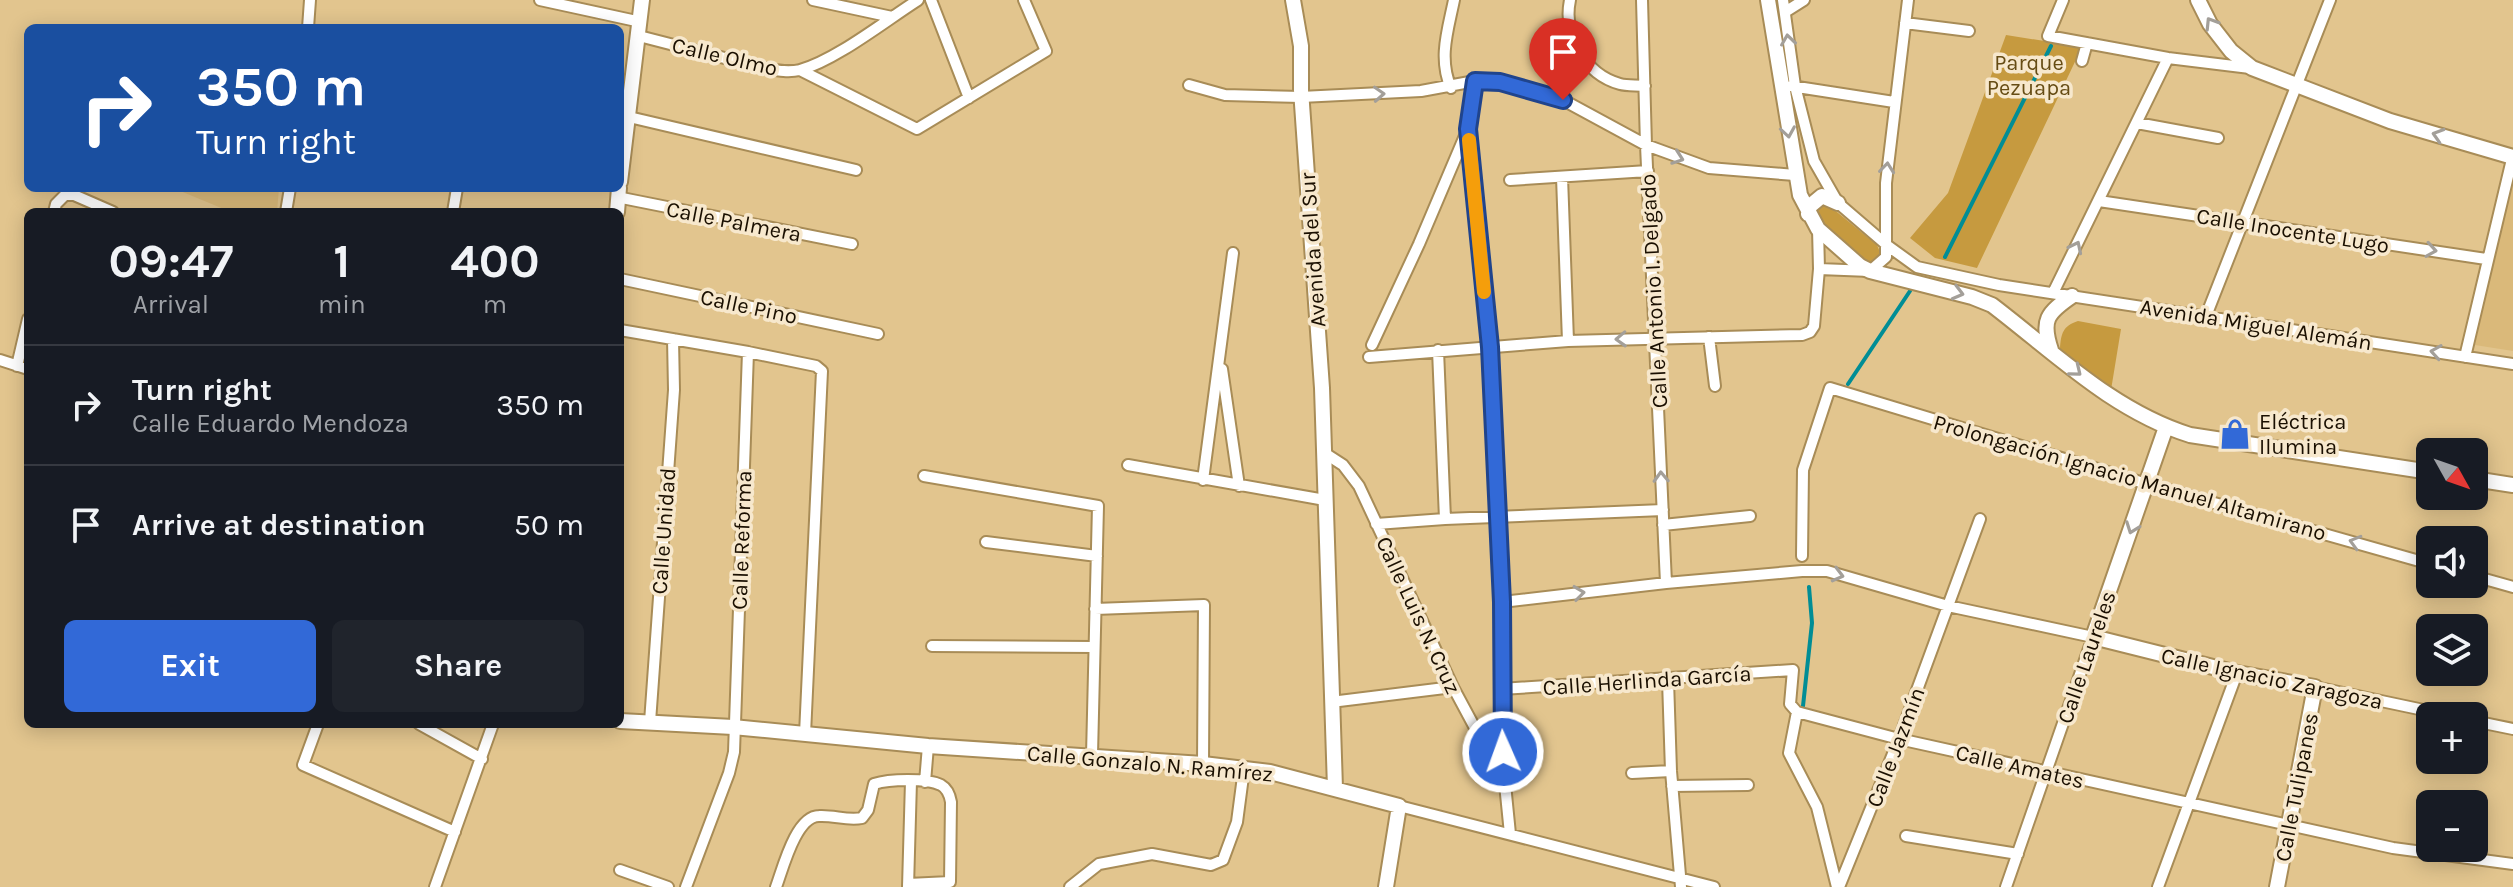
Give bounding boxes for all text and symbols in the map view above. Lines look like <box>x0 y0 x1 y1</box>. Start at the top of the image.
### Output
one-way arrow <box>2205 17 2220 32</box>
pin <box>1529 18 1597 100</box>
icon: arrive <box>1541 30 1585 74</box>
street label: Calle Olmo <box>670 32 780 82</box>
one-way arrow <box>1780 34 1797 47</box>
park label: Parque Pezuapa <box>1987 50 2071 101</box>
text: 350 m <box>196 54 366 119</box>
icon: right <box>64 56 168 160</box>
one-way arrow <box>1373 85 1386 102</box>
text: Turn right <box>196 121 356 163</box>
one-way arrow <box>1779 126 1796 139</box>
one-way arrow <box>2432 128 2446 144</box>
one-way arrow <box>1670 148 1684 164</box>
one-way arrow <box>1879 162 1896 175</box>
street label: Avenida del Sur <box>1295 172 1331 328</box>
street label: Calle Antonio I. Delgado <box>1635 173 1673 409</box>
street label: Calle Palmera <box>664 196 803 248</box>
street label: Calle Inocente Lugo <box>2195 203 2391 259</box>
text: 09:47 <box>108 233 234 289</box>
text: 1 <box>333 233 350 289</box>
text: 400 <box>450 233 540 289</box>
one-way arrow <box>2066 240 2082 255</box>
one-way arrow <box>2424 241 2438 258</box>
street label: Calle Pino <box>698 284 800 330</box>
one-way arrow <box>1950 284 1964 301</box>
text: Arrival <box>133 289 209 320</box>
text: min <box>318 289 366 320</box>
text: m <box>483 289 507 320</box>
street label: Avenida Miguel Alemán <box>2138 294 2374 356</box>
one-way arrow <box>1614 330 1627 348</box>
one-way arrow <box>2429 344 2443 361</box>
one-way arrow <box>2067 361 2082 375</box>
text: Turn right <box>132 372 272 408</box>
icon: right <box>64 383 108 427</box>
text: 350 m <box>496 387 584 423</box>
text: Calle Eduardo Mendoza <box>132 408 409 439</box>
street label: Prolongación Ignacio Manuel Altamirano <box>1930 409 2329 547</box>
place label: Eléctrica Ilumina <box>2259 409 2346 460</box>
shop icon: Eléctrica Ilumina <box>2218 417 2252 451</box>
north arrow <box>2416 438 2488 510</box>
map controls <box>2416 438 2488 862</box>
street label: Calle Unidad <box>647 467 681 595</box>
street label: Calle Reforma <box>727 470 757 610</box>
one-way arrow <box>1653 470 1670 483</box>
icon: arrive <box>64 503 108 547</box>
text: Arrive at destination <box>132 507 426 543</box>
text: 50 m <box>514 507 584 543</box>
one-way arrow <box>2125 520 2142 534</box>
button: sound <box>2416 526 2488 598</box>
street label: Calle Luis N. Cruz <box>1370 533 1466 698</box>
one-way arrow <box>2348 535 2362 552</box>
one-way arrow <box>1830 565 1844 582</box>
one-way arrow <box>1573 584 1586 601</box>
street label: Calle Laureles <box>2052 588 2122 727</box>
button: layers <box>2416 614 2488 686</box>
button: Exit <box>64 620 316 712</box>
button: Share <box>332 620 584 712</box>
street label: Calle Ignacio Zaragoza <box>2159 643 2385 715</box>
street label: Calle Herlinda García <box>1542 661 1752 701</box>
street label: Calle Jazmín <box>1861 684 1931 811</box>
button: + <box>2416 702 2488 774</box>
position arrow <box>1461 710 1545 794</box>
street label: Calle Tulipanes <box>2270 711 2324 864</box>
street label: Calle Gonzalo N. Ramírez <box>1026 740 1274 788</box>
street label: Calle Amates <box>1953 740 2086 794</box>
button: − <box>2416 790 2488 862</box>

